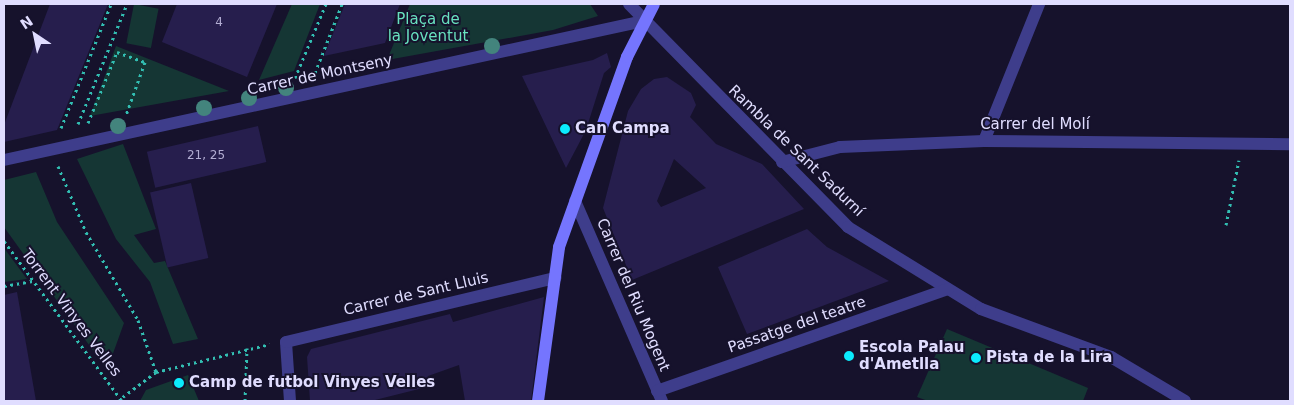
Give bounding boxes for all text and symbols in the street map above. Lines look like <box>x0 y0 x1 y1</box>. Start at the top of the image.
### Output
north arrow <box>10 10 60 60</box>
park label: Plaça de la Joventut <box>388 10 468 45</box>
text: N <box>17 13 36 32</box>
house number: 4 <box>215 16 223 30</box>
street label: Carrer de Montseny <box>246 51 394 99</box>
street label: Rambla de Sant Sadurní <box>725 82 867 220</box>
street label: Carrer del Molí <box>980 116 1090 134</box>
place label: Can Campa <box>575 120 670 138</box>
marker: Can Campa <box>559 123 571 135</box>
house number: 21, 25 <box>187 149 225 163</box>
street label: Carrer del Riu Mogent <box>593 216 673 374</box>
street label: Torrent Vinyes Velles <box>17 246 125 380</box>
street label: Carrer de Sant Lluis <box>342 269 490 319</box>
street label: Passatge del teatre <box>726 293 868 357</box>
place label: Escola Palau d'Ametlla <box>859 338 965 373</box>
place label: Pista de la Lira <box>986 349 1112 367</box>
marker: Escola Palau d'Ametlla <box>843 350 855 362</box>
marker: Pista de la Lira <box>970 352 982 364</box>
place label: Camp de futbol Vinyes Velles <box>189 374 435 392</box>
marker: Camp de futbol Vinyes Velles <box>173 377 185 389</box>

